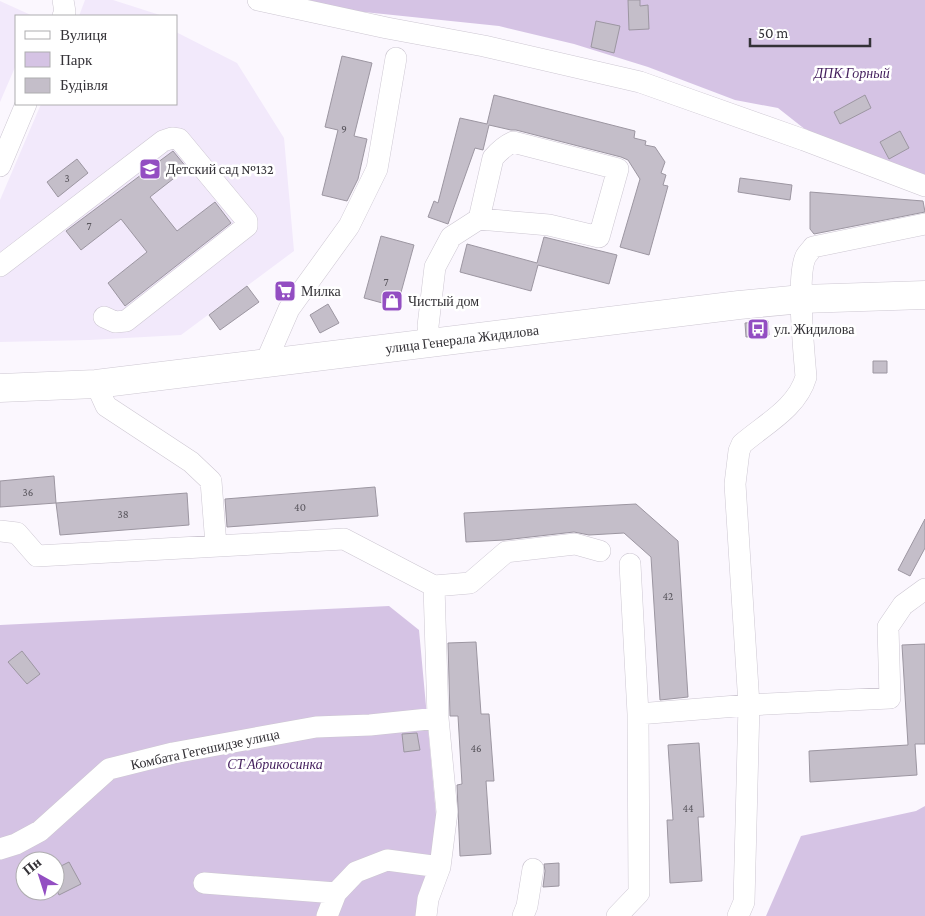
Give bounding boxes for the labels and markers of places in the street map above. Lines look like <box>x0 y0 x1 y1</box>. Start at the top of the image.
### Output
school or university icon: Детский сад №132 <box>138 157 162 181</box>
place label: Детский сад №132 <box>166 161 274 177</box>
supermarket icon: Милка <box>273 279 297 303</box>
place label: Милка <box>301 283 342 299</box>
shop icon: Чистый дом <box>380 289 404 313</box>
place label: Чистый дом <box>408 293 479 309</box>
bus stop icon: ул. Жидилова <box>746 317 770 341</box>
place label: ул. Жидилова <box>774 321 855 337</box>

